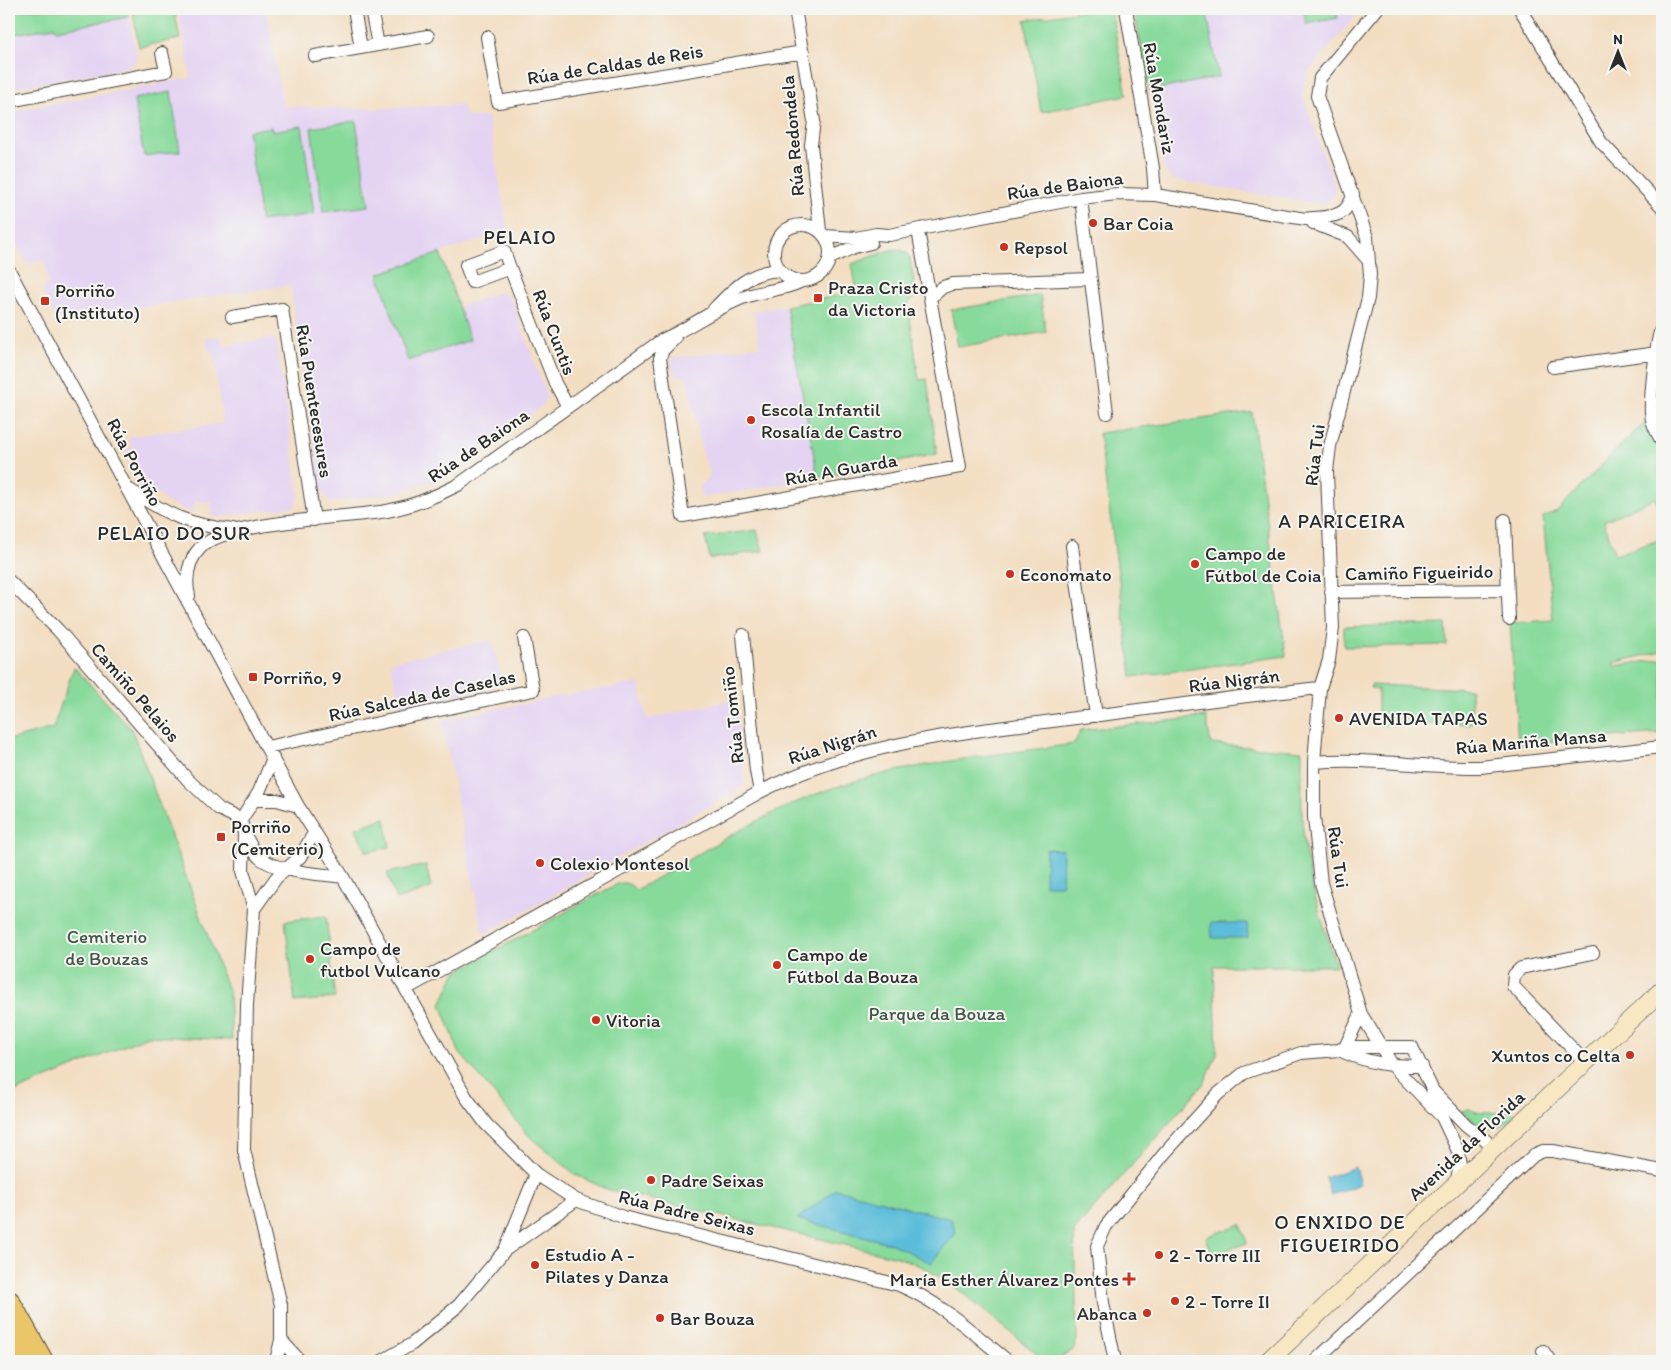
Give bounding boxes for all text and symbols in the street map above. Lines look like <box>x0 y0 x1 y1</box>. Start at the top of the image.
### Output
north arrow <box>1594 28 1644 78</box>
text: N <box>1613 31 1623 48</box>
street label: Rúa de Caldas de Reis <box>525 39 705 90</box>
street label: Rúa Mondariz <box>1138 40 1181 156</box>
street label: Rúa Redondela <box>776 75 809 197</box>
street label: Rúa de Baiona <box>1005 166 1125 205</box>
place label: Bar Coia <box>1103 212 1174 235</box>
marker: Bar Coia <box>1087 217 1099 229</box>
district label: PELAIO <box>483 225 557 249</box>
place label: Repsol <box>1014 236 1069 259</box>
marker: Repsol <box>998 241 1010 253</box>
place label: Praza Cristo da Victoria <box>828 276 928 321</box>
place label: Porriño (Instituto) <box>55 279 140 324</box>
street label: Rúa Cuntis <box>528 286 581 378</box>
marker: Praza Cristo da Victoria <box>812 292 824 304</box>
marker: Porriño (Instituto) <box>39 295 51 307</box>
street label: Rúa Puentecesures <box>291 323 338 480</box>
place label: Escola Infantil Rosalía de Castro <box>761 398 902 443</box>
street label: Rúa de Baiona <box>423 403 533 488</box>
street label: Rúa Porriño <box>102 414 167 510</box>
marker: Escola Infantil Rosalía de Castro <box>745 414 757 426</box>
street label: Rúa Tui <box>1299 423 1330 487</box>
street label: Rúa A Guarda <box>783 448 899 491</box>
district label: A PARICEIRA <box>1278 509 1406 533</box>
district label: PELAIO DO SUR <box>97 521 251 545</box>
place label: Campo de Fútbol de Coia <box>1205 542 1321 587</box>
marker: Campo de Fútbol de Coia <box>1189 558 1201 570</box>
street label: Camiño Figueirido <box>1345 560 1493 585</box>
place label: Economato <box>1020 563 1112 586</box>
marker: Economato <box>1004 568 1016 580</box>
street label: Camiño Pelaios <box>86 638 185 747</box>
street label: Rúa Nigrán <box>1187 663 1281 697</box>
street label: Rúa Salceda de Caselas <box>327 664 518 727</box>
street label: Rúa Tomiño <box>716 665 749 765</box>
place label: Porriño, 9 <box>263 666 342 689</box>
marker: Porriño, 9 <box>247 671 259 683</box>
place label: AVENIDA TAPAS <box>1349 707 1488 730</box>
marker: AVENIDA TAPAS <box>1333 712 1345 724</box>
street label: Rúa Nigrán <box>785 719 879 770</box>
street label: Rúa Mariña Mansa <box>1455 723 1608 760</box>
place label: Porriño (Cemiterio) <box>231 815 324 860</box>
street label: Rúa Tui <box>1323 825 1354 889</box>
marker: Porriño (Cemiterio) <box>215 831 227 843</box>
place label: Colexio Montesol <box>550 852 690 875</box>
marker: Colexio Montesol <box>534 857 546 869</box>
park label: Cemiterio de Bouzas <box>65 925 149 970</box>
place label: Campo de futbol Vulcano <box>320 937 440 982</box>
place label: Campo de Fútbol da Bouza <box>787 943 918 988</box>
marker: Campo de futbol Vulcano <box>304 953 316 965</box>
marker: Campo de Fútbol da Bouza <box>771 959 783 971</box>
park label: Parque da Bouza <box>869 1002 1006 1025</box>
place label: Vitoria <box>606 1009 661 1032</box>
marker: Vitoria <box>590 1014 602 1026</box>
place label: Xuntos co Celta <box>1491 1044 1620 1067</box>
marker: Xuntos co Celta <box>1624 1049 1636 1061</box>
street label: Avenida da Florida <box>1403 1085 1530 1205</box>
place label: Padre Seixas <box>661 1169 764 1192</box>
marker: Padre Seixas <box>645 1174 657 1186</box>
street label: Rúa Padre Seixas <box>616 1184 757 1241</box>
district label: O ENXIDO DE FIGUEIRIDO <box>1274 1210 1406 1257</box>
place label: Estudio A - Pilates y Danza <box>545 1243 668 1288</box>
place label: 2 - Torre III <box>1169 1244 1261 1267</box>
marker: 2 - Torre III <box>1153 1249 1165 1261</box>
marker: Estudio A - Pilates y Danza <box>529 1259 541 1271</box>
place label: María Esther Álvarez Pontes <box>890 1268 1119 1291</box>
marker: María Esther Álvarez Pontes <box>1123 1273 1135 1285</box>
place label: 2 - Torre II <box>1185 1290 1270 1313</box>
marker: 2 - Torre II <box>1169 1295 1181 1307</box>
place label: Abanca <box>1077 1302 1137 1325</box>
place label: Bar Bouza <box>670 1307 755 1330</box>
marker: Abanca <box>1141 1307 1153 1319</box>
marker: Bar Bouza <box>654 1312 666 1324</box>

